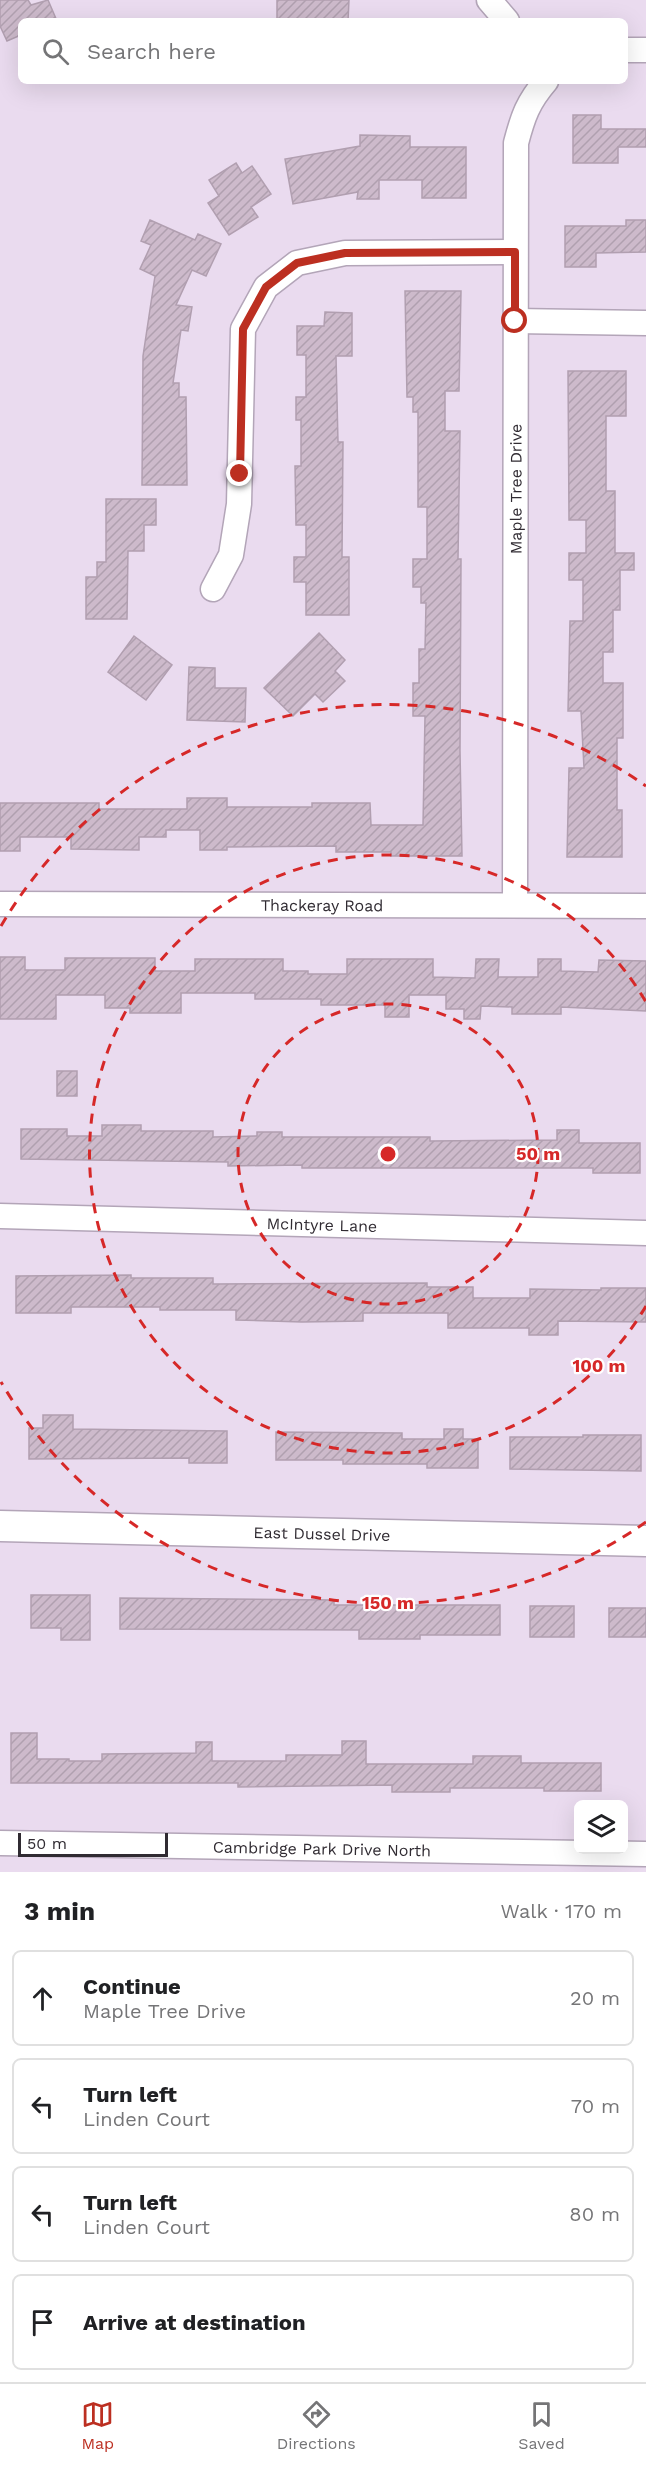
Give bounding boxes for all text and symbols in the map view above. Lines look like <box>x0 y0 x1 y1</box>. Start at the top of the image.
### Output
search box <box>18 18 628 84</box>
icon: search <box>39 35 72 68</box>
text: Search here <box>87 39 216 64</box>
route start <box>501 307 527 333</box>
street label: Maple Tree Drive <box>506 424 526 554</box>
route end <box>226 460 252 486</box>
street label: Thackeray Road <box>261 896 383 915</box>
text: 50 m <box>516 1143 560 1164</box>
centre of rings <box>378 1144 398 1164</box>
street label: McIntyre Lane <box>266 1214 377 1236</box>
text: 100 m <box>572 1355 626 1376</box>
street label: East Dussel Drive <box>253 1523 391 1545</box>
text: 150 m <box>362 1592 414 1613</box>
map controls <box>574 1800 628 1854</box>
button: layers <box>574 1800 628 1854</box>
scale bar <box>18 1830 168 1858</box>
text: 50 m <box>27 1834 67 1853</box>
street label: Cambridge Park Drive North <box>213 1838 431 1860</box>
text: 3 min <box>24 1896 95 1926</box>
text: Walk · 170 m <box>501 1899 622 1923</box>
text: Continue <box>83 1974 181 1999</box>
icon: ahead <box>26 1982 59 2015</box>
text: 20 m <box>570 1986 620 2010</box>
text: Maple Tree Drive <box>83 1999 246 2023</box>
text: Turn left <box>83 2082 177 2107</box>
icon: left <box>26 2090 59 2123</box>
text: 70 m <box>571 2094 620 2118</box>
text: Linden Court <box>83 2107 210 2131</box>
text: Turn left <box>83 2190 177 2215</box>
icon: left <box>26 2198 59 2231</box>
text: 80 m <box>569 2202 620 2226</box>
text: Linden Court <box>83 2215 210 2239</box>
icon: arrive <box>26 2306 59 2339</box>
text: Arrive at destination <box>83 2310 306 2335</box>
tab: Map <box>81 2398 114 2453</box>
tab: Directions <box>277 2398 356 2453</box>
tab: Saved <box>518 2398 565 2453</box>

